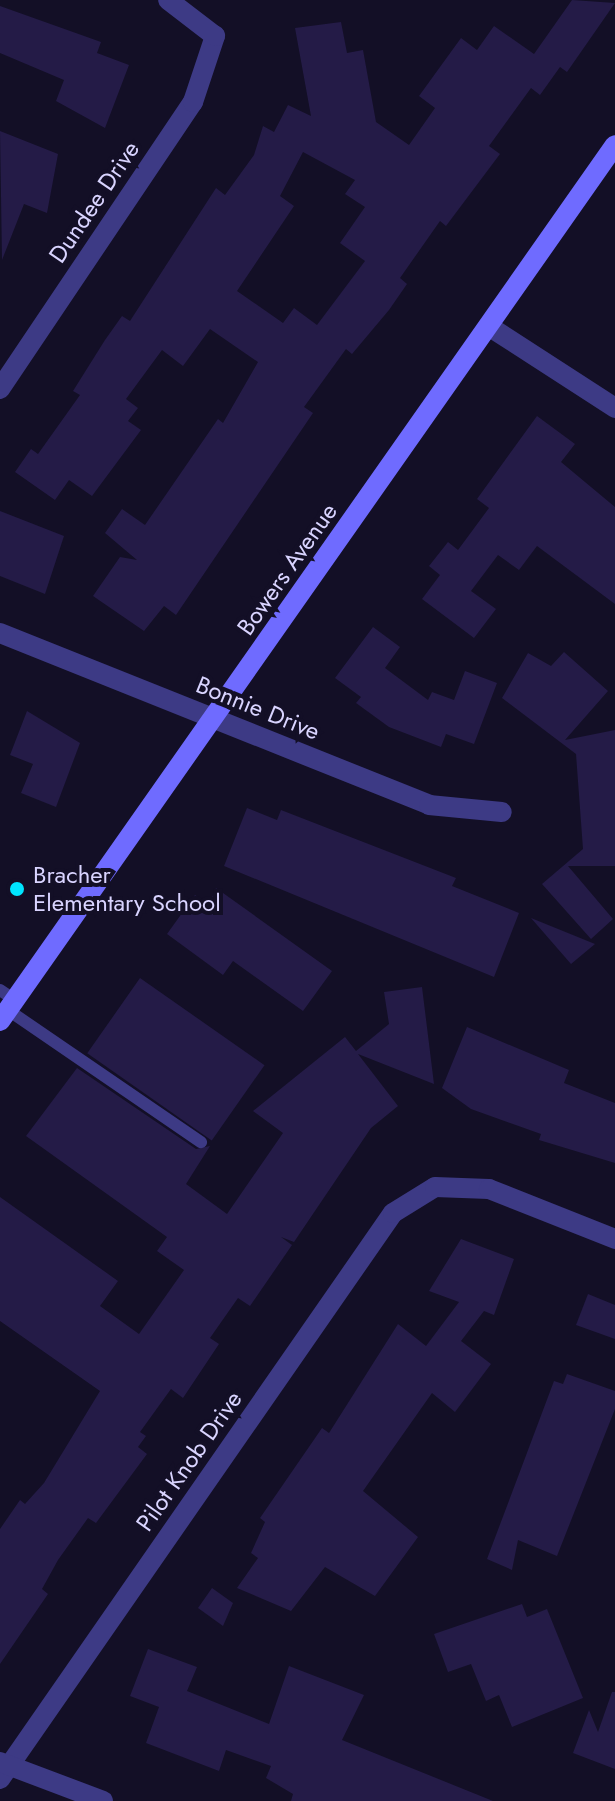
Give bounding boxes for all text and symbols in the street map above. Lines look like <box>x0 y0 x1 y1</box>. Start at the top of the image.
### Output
street label: Dundee Drive <box>43 136 145 268</box>
street label: Bowers Avenue <box>231 498 343 640</box>
street label: Bonnie Drive <box>192 670 324 746</box>
place label: Bracher Elementary School <box>33 861 221 917</box>
marker: Bracher Elementary School <box>8 880 26 898</box>
street label: Pilot Knob Drive <box>130 1385 248 1537</box>

